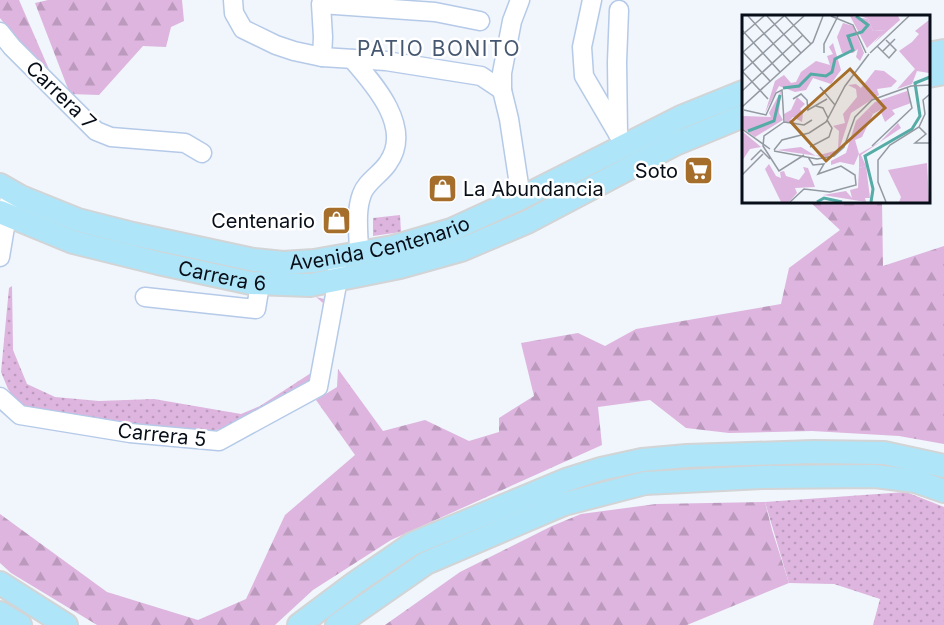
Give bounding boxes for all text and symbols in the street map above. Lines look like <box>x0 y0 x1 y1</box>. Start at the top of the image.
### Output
inset map <box>742 15 929 202</box>
district label: PATIO BONITO <box>357 36 521 61</box>
street label: Carrera 7 <box>21 56 101 134</box>
supermarket icon: Soto <box>683 155 715 187</box>
place label: Soto <box>635 159 678 183</box>
shop icon: La Abundancia <box>426 173 458 205</box>
place label: La Abundancia <box>463 177 604 201</box>
shop icon: Centenario <box>320 205 352 237</box>
place label: Centenario <box>211 209 315 233</box>
street label: Avenida Centenario <box>289 211 474 275</box>
street label: Carrera 6 <box>176 256 266 296</box>
street label: Carrera 5 <box>116 418 208 452</box>

